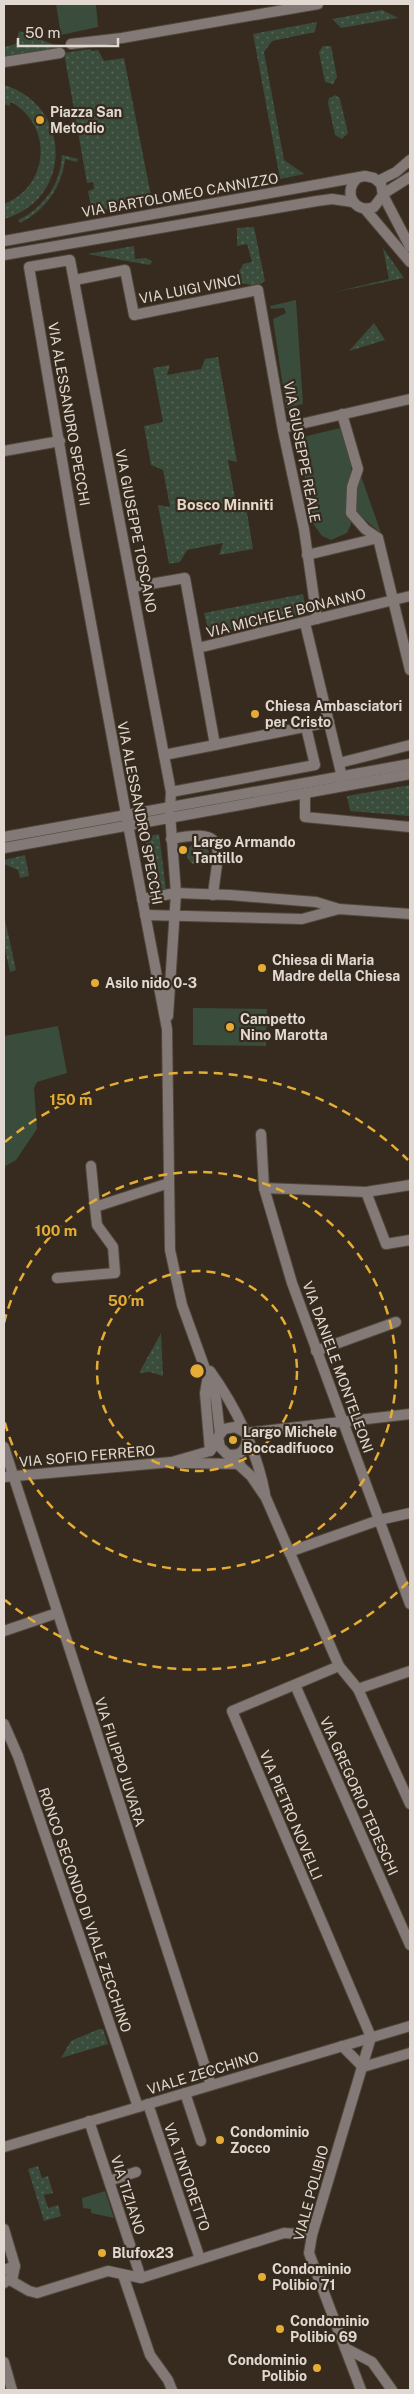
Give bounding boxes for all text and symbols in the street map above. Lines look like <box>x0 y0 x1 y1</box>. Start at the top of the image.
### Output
scale bar <box>18 15 118 47</box>
text: 50 m <box>25 24 60 41</box>
place label: Piazza San Metodio <box>50 104 122 136</box>
marker: Piazza San Metodio <box>34 114 46 126</box>
street label: VIA BARTOLOMEO CANNIZZO <box>80 170 280 220</box>
street label: VIA LUIGI VINCI <box>138 271 242 307</box>
street label: VIA ALESSANDRO SPECCHI <box>45 321 93 507</box>
street label: VIA GIUSEPPE REALE <box>280 380 324 524</box>
street label: VIA GIUSEPPE TOSCANO <box>112 448 160 614</box>
district label: Bosco Minniti <box>177 496 273 513</box>
street label: VIA MICHELE BONANNO <box>205 585 367 641</box>
place label: Chiesa Ambasciatori per Cristo <box>265 698 402 730</box>
marker: Chiesa Ambasciatori per Cristo <box>249 708 261 720</box>
street label: VIA ALESSANDRO SPECCHI <box>114 720 166 906</box>
place label: Largo Armando Tantillo <box>193 834 296 866</box>
marker: Largo Armando Tantillo <box>177 844 189 856</box>
place label: Chiesa di Maria Madre della Chiesa <box>272 952 400 984</box>
marker: Chiesa di Maria Madre della Chiesa <box>256 962 268 974</box>
place label: Asilo nido 0-3 <box>105 975 197 991</box>
marker: Asilo nido 0-3 <box>89 977 101 989</box>
place label: Campetto Nino Marotta <box>240 1011 328 1043</box>
marker: Campetto Nino Marotta <box>224 1021 236 1033</box>
text: 150 m <box>49 1091 93 1108</box>
text: 100 m <box>35 1222 77 1239</box>
street label: VIA DANIELE MONTELEONI <box>299 1279 377 1455</box>
text: 50 m <box>108 1292 144 1309</box>
centre of rings <box>188 1362 206 1380</box>
place label: Largo Michele Boccadifuoco <box>243 1424 337 1456</box>
marker: Largo Michele Boccadifuoco <box>227 1434 239 1446</box>
street label: VIA SOFIO FERRERO <box>18 1442 156 1470</box>
street label: VIA FILIPPO JUVARA <box>92 1695 148 1829</box>
street label: VIA GREGORIO TEDESCHI <box>317 1714 401 1878</box>
street label: VIA PIETRO NOVELLI <box>257 1748 325 1882</box>
street label: RONCO SECONDO DI VIALE ZECCHINO <box>35 1785 135 2035</box>
street label: VIALE ZECCHINO <box>145 2048 261 2098</box>
street label: VIA TINTORETTO <box>161 2121 213 2233</box>
place label: Condominio Zocco <box>230 2124 309 2156</box>
marker: Condominio Zocco <box>214 2134 226 2146</box>
street label: VIALE POLIBIO <box>291 2143 331 2243</box>
street label: VIA TIZIANO <box>108 2153 148 2237</box>
place label: Blufox23 <box>112 2245 174 2261</box>
marker: Blufox23 <box>96 2247 108 2259</box>
place label: Condominio Polibio 71 <box>272 2261 351 2293</box>
marker: Condominio Polibio 71 <box>256 2271 268 2283</box>
place label: Condominio Polibio 69 <box>290 2313 369 2345</box>
marker: Condominio Polibio 69 <box>274 2323 286 2335</box>
place label: Condominio Polibio <box>228 2352 307 2384</box>
marker: Condominio Polibio <box>311 2362 323 2374</box>

